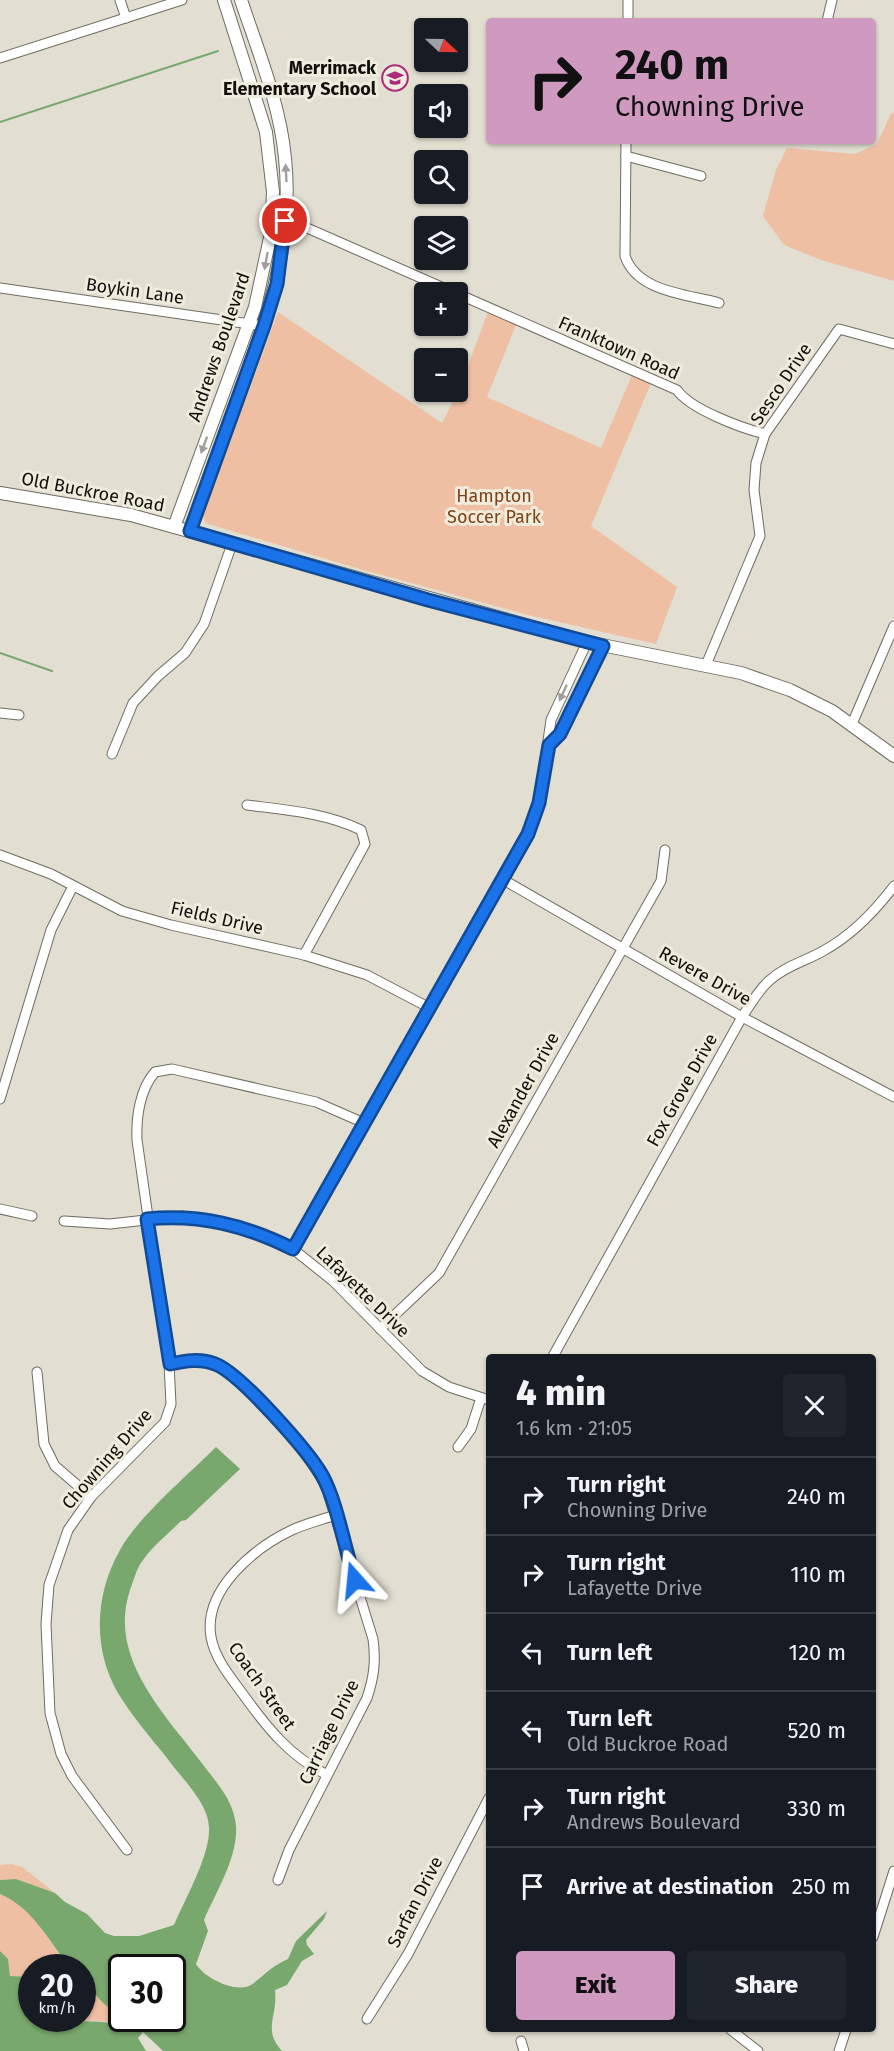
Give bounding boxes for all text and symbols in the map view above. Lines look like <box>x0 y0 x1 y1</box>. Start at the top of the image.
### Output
north arrow <box>414 18 468 72</box>
map controls <box>414 18 468 402</box>
text: 240 m <box>615 40 729 90</box>
icon: right <box>516 42 594 120</box>
place label: Merrimack Elementary School <box>223 57 377 100</box>
school or university icon: Merrimack Elementary School <box>380 63 410 93</box>
button: sound <box>414 84 468 138</box>
text: Chowning Drive <box>615 91 805 123</box>
button: search <box>414 150 468 204</box>
one-way arrow <box>281 164 291 183</box>
pin <box>259 195 310 246</box>
icon: arrive <box>268 204 301 237</box>
button: layers <box>414 216 468 270</box>
one-way arrow <box>261 252 270 271</box>
street label: Andrews Boulevard <box>183 270 255 424</box>
street label: Boykin Lane <box>85 273 185 309</box>
button: + <box>414 282 468 336</box>
street label: Franktown Road <box>555 311 683 385</box>
street label: Sesco Drive <box>746 339 816 429</box>
button: − <box>414 348 468 402</box>
one-way arrow <box>199 437 209 455</box>
street label: Old Buckroe Road <box>20 467 166 517</box>
park label: Hampton Soccer Park <box>447 485 542 528</box>
one-way arrow <box>559 684 568 701</box>
street label: Fields Drive <box>169 897 265 939</box>
street label: Revere Drive <box>655 942 755 1010</box>
street label: Alexander Drive <box>482 1028 564 1152</box>
street label: Fox Grove Drive <box>642 1030 722 1150</box>
street label: Lafayette Drive <box>312 1242 414 1342</box>
text: 4 min <box>516 1371 606 1415</box>
button: close <box>783 1374 846 1437</box>
street label: Chowning Drive <box>57 1404 157 1514</box>
text: 1.6 km · 21:05 <box>516 1416 632 1440</box>
text: Turn right <box>567 1471 666 1498</box>
icon: right <box>516 1480 549 1513</box>
text: 240 m <box>787 1483 846 1510</box>
text: Chowning Drive <box>567 1498 707 1522</box>
position arrow <box>323 1548 387 1612</box>
text: Turn right <box>567 1549 666 1576</box>
icon: right <box>516 1558 549 1591</box>
text: 110 m <box>790 1561 846 1588</box>
text: Lafayette Drive <box>567 1576 702 1600</box>
icon: left <box>516 1636 549 1669</box>
street label: Coach Street <box>224 1638 301 1735</box>
text: Turn left <box>567 1639 652 1666</box>
text: 120 m <box>789 1639 846 1666</box>
street label: Carriage Drive <box>294 1676 364 1788</box>
text: Turn left <box>567 1705 652 1732</box>
icon: left <box>516 1714 549 1747</box>
text: 520 m <box>787 1717 846 1744</box>
text: Old Buckroe Road <box>567 1732 729 1756</box>
text: Turn right <box>567 1783 666 1810</box>
icon: right <box>516 1792 549 1825</box>
text: 330 m <box>787 1795 846 1822</box>
text: Andrews Boulevard <box>567 1810 741 1834</box>
street label: Sarfan Drive <box>383 1853 447 1951</box>
icon: arrive <box>516 1870 549 1903</box>
text: Arrive at destination <box>567 1873 774 1900</box>
text: 250 m <box>792 1873 851 1900</box>
button: Exit <box>516 1951 675 2020</box>
button: Share <box>687 1951 846 2020</box>
speed limit sign: 30 <box>108 1954 186 2032</box>
text: 20 <box>40 1968 74 2004</box>
text: km/h <box>38 1999 76 2017</box>

